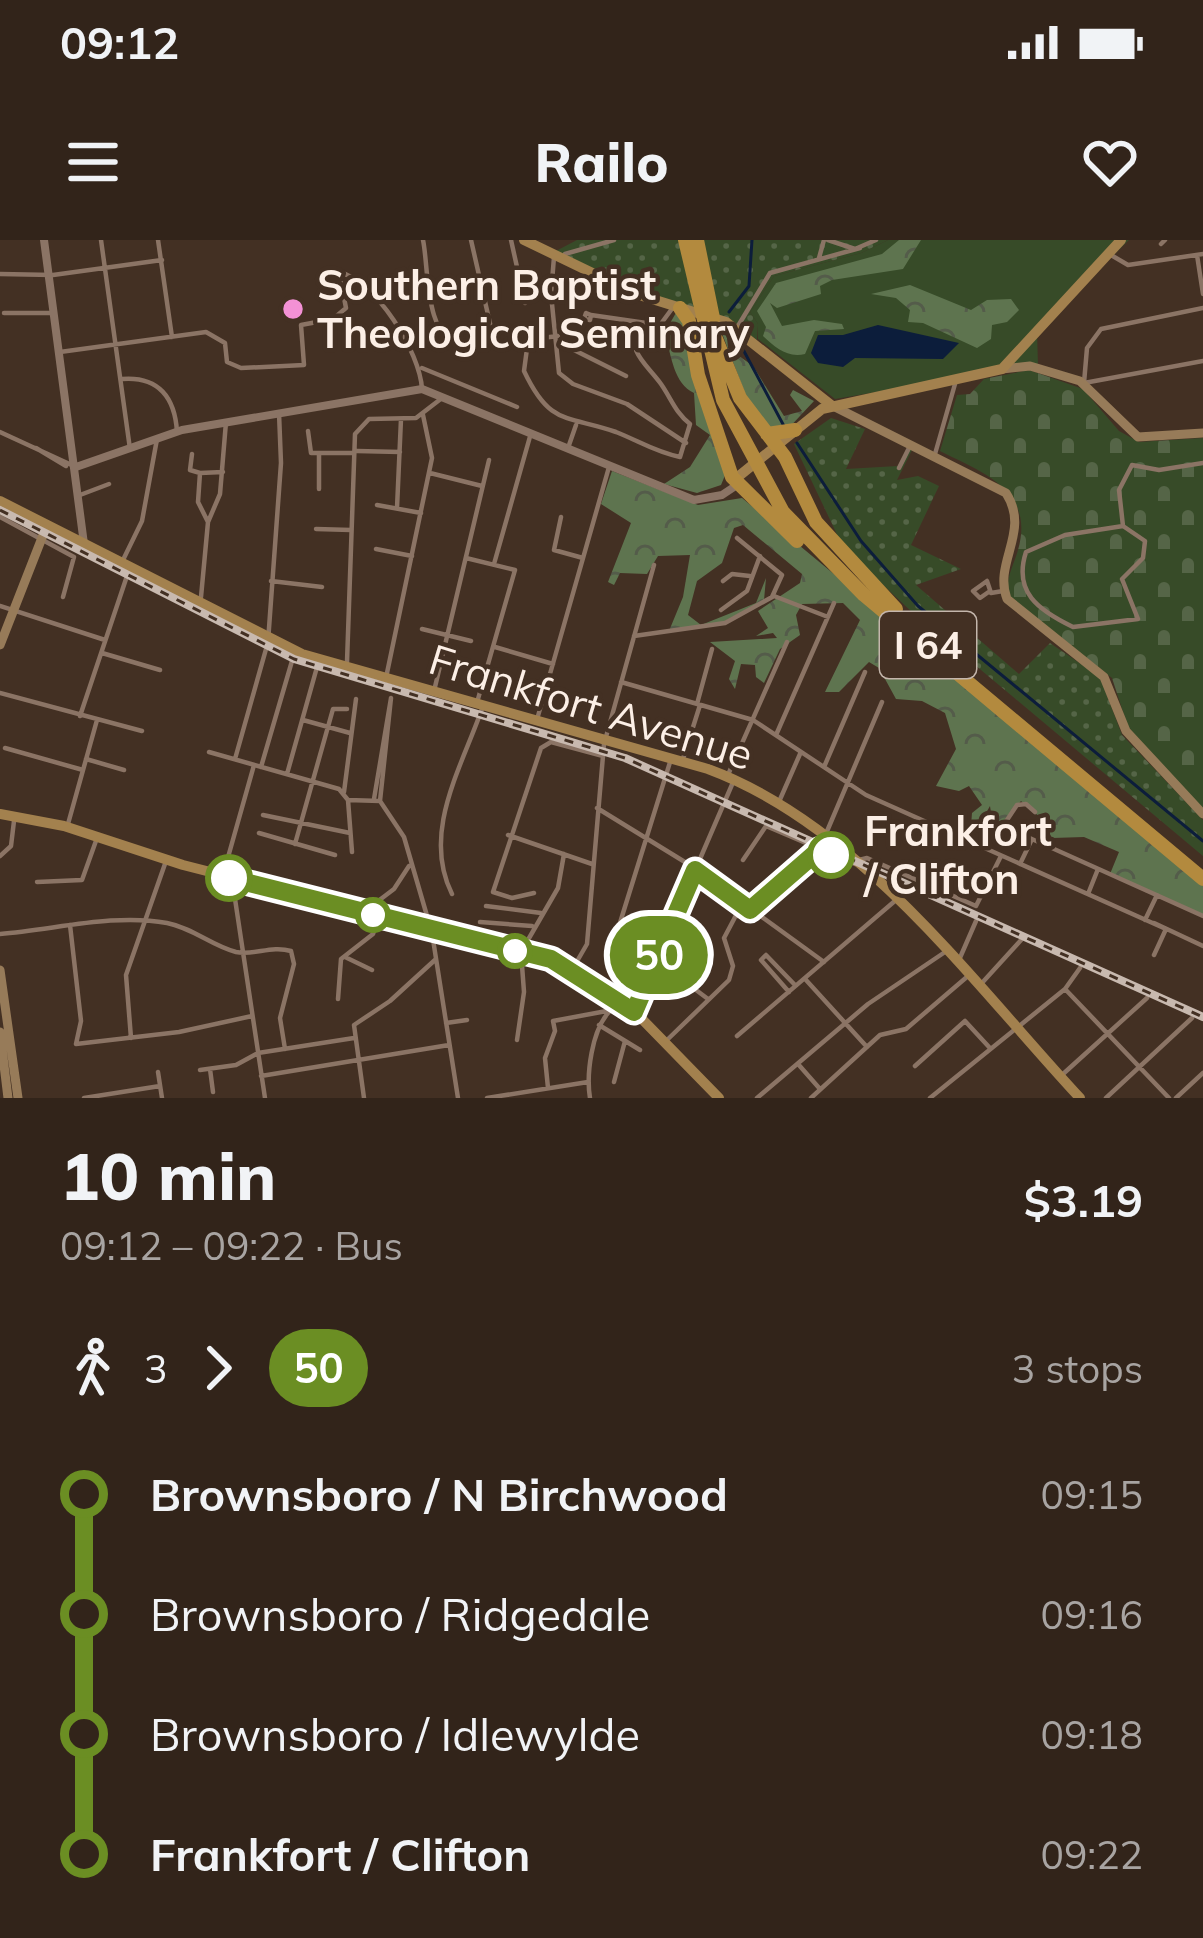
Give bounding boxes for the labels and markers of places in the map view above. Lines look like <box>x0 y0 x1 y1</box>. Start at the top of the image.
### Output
place label: Southern Baptist Theological Seminary <box>317 258 750 359</box>
marker: Southern Baptist Theological Seminary <box>280 296 306 322</box>
place label: Frankfort / Clifton <box>862 804 1052 905</box>
marker: Frankfort / Clifton <box>809 833 853 877</box>
unlabelled marker <box>207 856 251 900</box>
unlabelled marker <box>357 899 389 931</box>
unlabelled marker <box>499 935 531 967</box>

